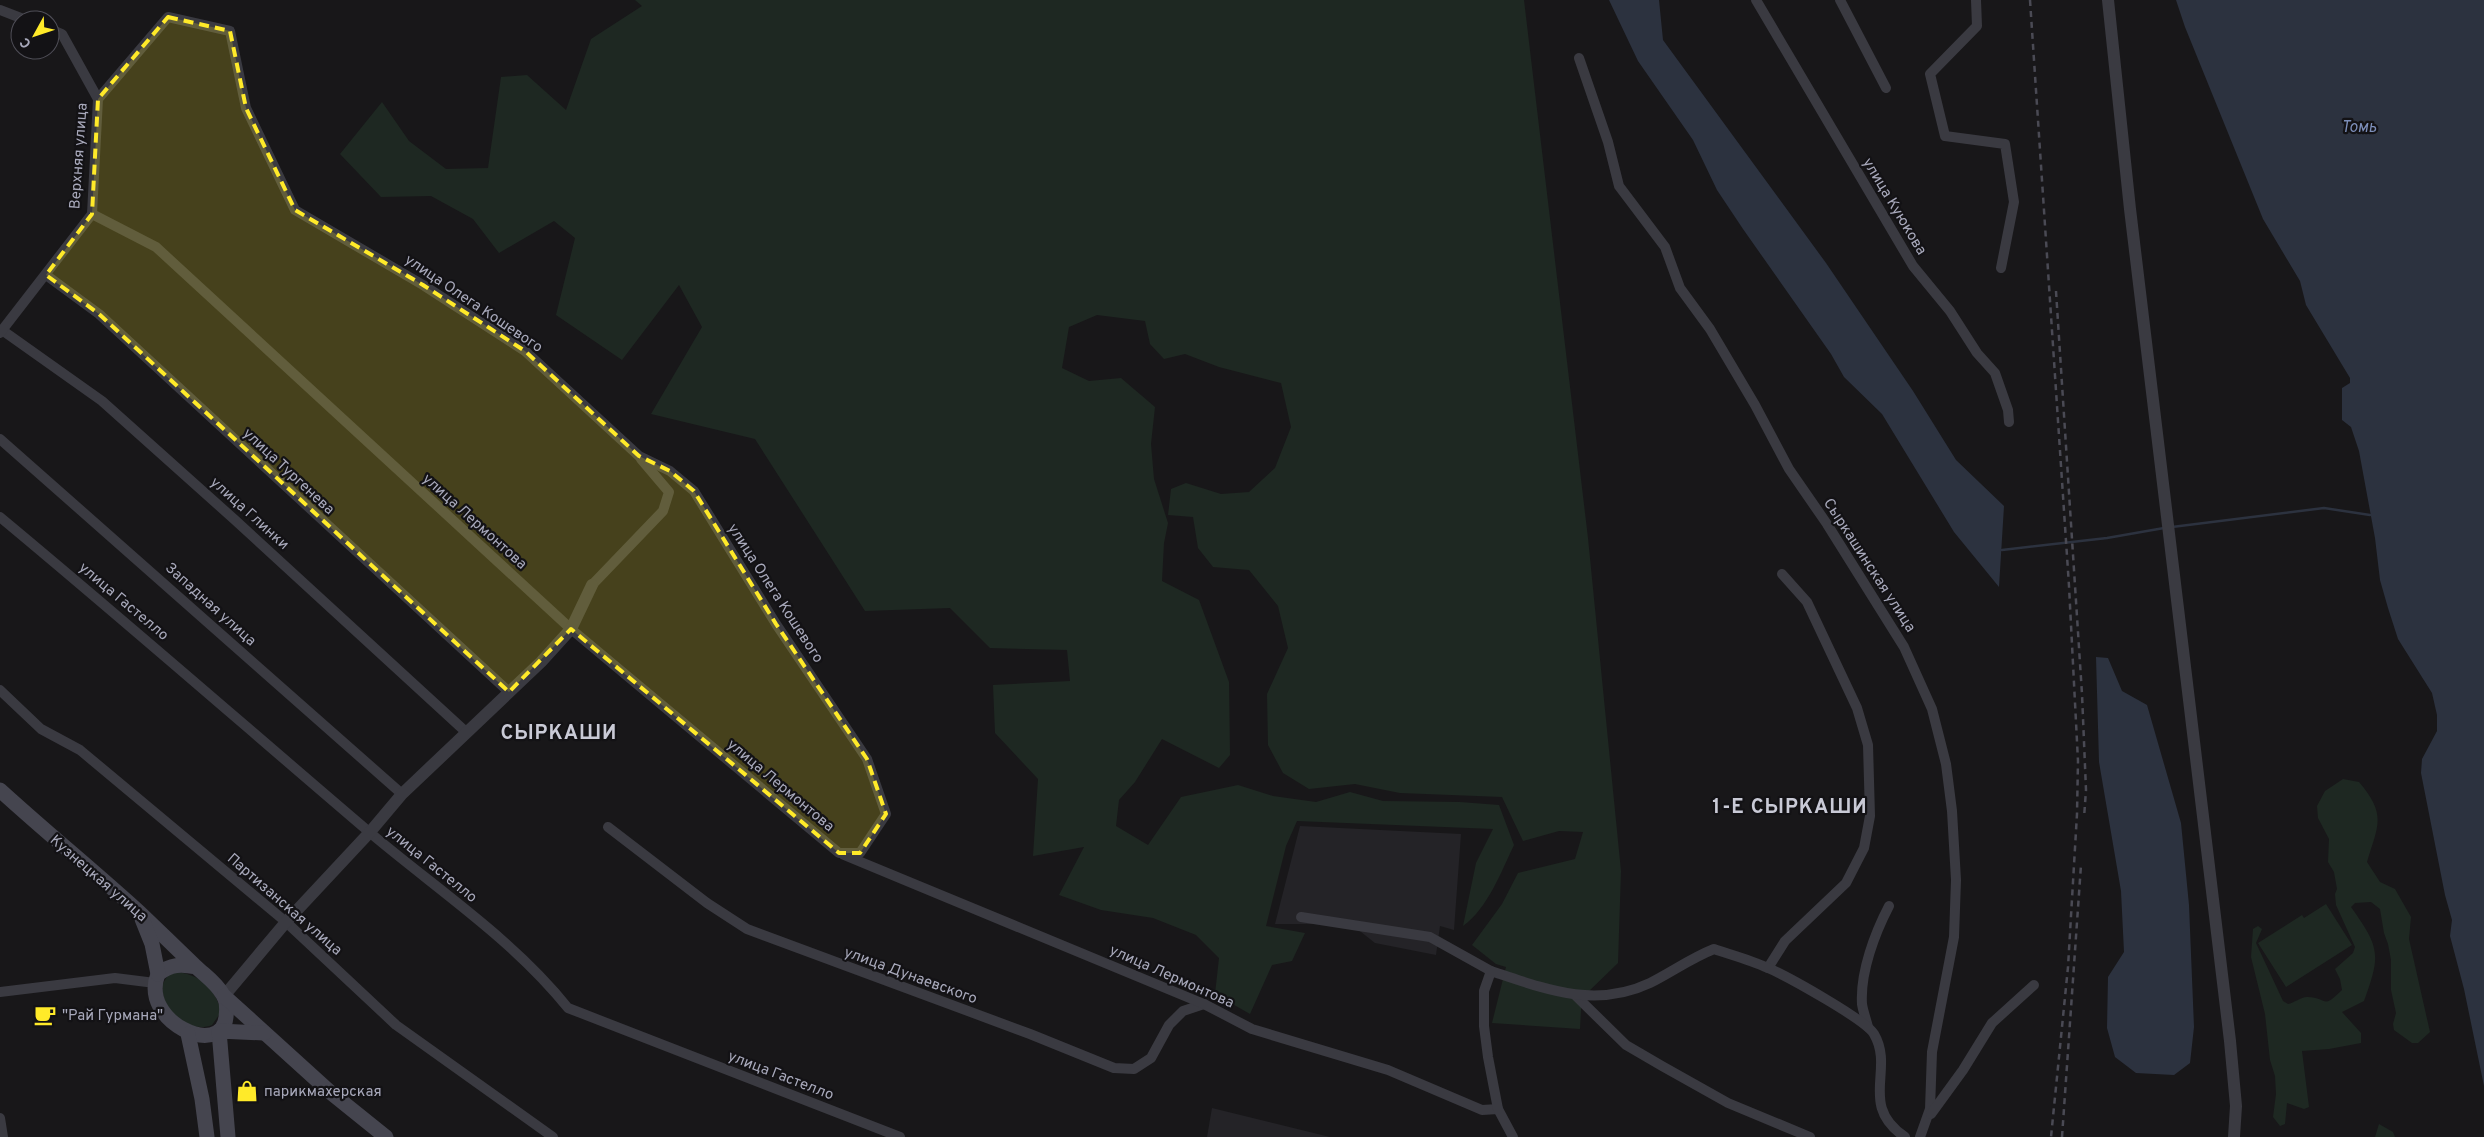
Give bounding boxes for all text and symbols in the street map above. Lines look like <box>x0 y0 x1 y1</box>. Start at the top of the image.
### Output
north arrow <box>10 10 60 60</box>
text: С <box>17 33 36 51</box>
street label: Верхняя улица <box>66 102 93 210</box>
water label: Томь <box>2341 118 2377 138</box>
street label: улица Куюкова <box>1857 155 1930 259</box>
street label: улица Олега Кошевого <box>400 251 546 358</box>
street label: улица Тургенева <box>238 425 338 520</box>
street label: улица Лермонтова <box>418 470 530 574</box>
street label: улица Глинки <box>206 474 292 555</box>
street label: Сыркашинская улица <box>1818 495 1919 636</box>
street label: улица Олега Кошевого <box>723 520 827 667</box>
street label: улица Гастелло <box>74 559 172 645</box>
street label: Западная улица <box>160 559 260 651</box>
district label: СЫРКАШИ <box>501 721 617 747</box>
street label: улица Лермонтова <box>722 736 838 837</box>
district label: 1-Е СЫРКАШИ <box>1712 795 1868 821</box>
street label: улица Гастелло <box>382 823 481 908</box>
street label: Кузнецкая улица <box>45 831 151 927</box>
street label: Партизанская улица <box>223 850 345 960</box>
street label: улица Лермонтова <box>1106 941 1237 1013</box>
street label: улица Дунаевского <box>841 943 980 1009</box>
cafe icon: "Рай Гурмана" <box>32 1002 58 1028</box>
place label: "Рай Гурмана" <box>62 1007 163 1026</box>
street label: улица Гастелло <box>725 1047 836 1105</box>
shop icon: парикмахерская <box>234 1078 260 1104</box>
place label: парикмахерская <box>264 1083 382 1102</box>

